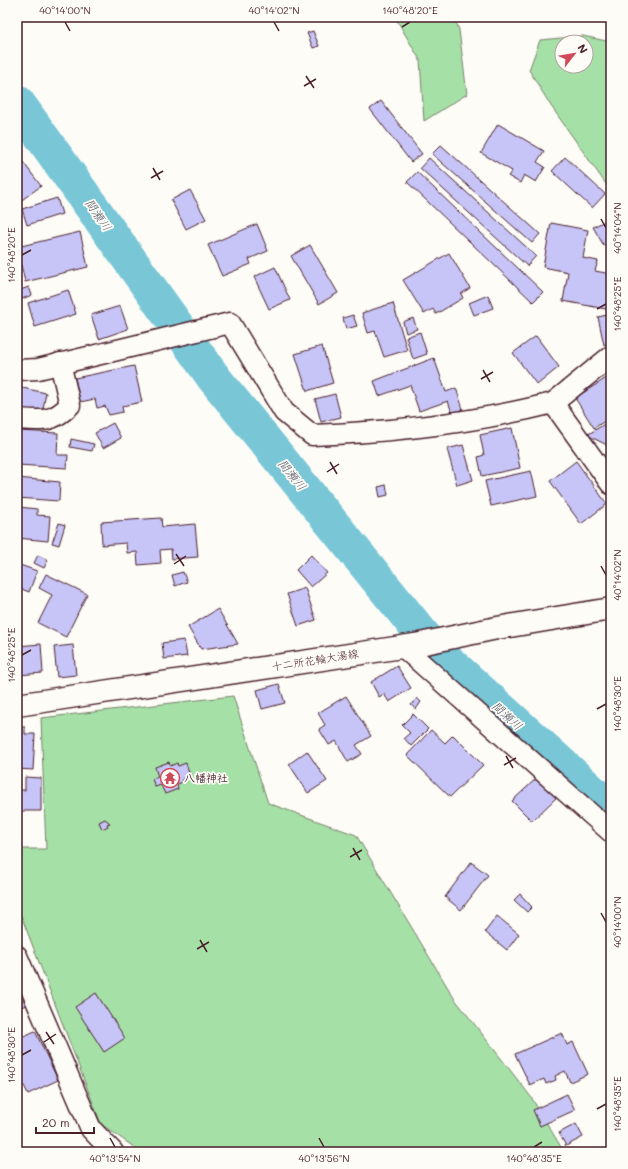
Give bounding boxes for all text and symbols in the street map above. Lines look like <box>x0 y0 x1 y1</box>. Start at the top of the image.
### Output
text: 40°14'00"N <box>39 3 91 17</box>
text: 40°14'02"N <box>248 3 300 17</box>
text: 140°48'20"E <box>382 3 438 17</box>
north arrow <box>554 34 594 74</box>
text: N <box>574 41 592 56</box>
water label: 間瀬川 <box>82 195 116 234</box>
text: 40°14'04"N <box>610 202 624 254</box>
text: 140°48'20"E <box>4 227 18 283</box>
text: 140°48'25"E <box>610 276 624 332</box>
water label: 間瀬川 <box>275 455 310 493</box>
text: 40°14'02"N <box>610 549 624 601</box>
text: 140°48'25"E <box>4 627 18 683</box>
street label: 十二所花輪大湯線 <box>270 645 360 674</box>
text: 140°48'30"E <box>610 676 624 732</box>
water label: 間瀬川 <box>489 697 526 733</box>
temple icon: 八幡神社 <box>159 767 181 789</box>
place label: 八幡神社 <box>184 770 228 785</box>
text: 40°14'00"N <box>610 896 624 948</box>
text: 140°48'30"E <box>4 1027 18 1083</box>
text: 140°48'35"E <box>610 1076 624 1132</box>
scale bar <box>36 1109 94 1135</box>
text: 20 m <box>42 1114 70 1130</box>
text: 40°13'54"N <box>89 1151 141 1165</box>
text: 40°13'56"N <box>298 1151 350 1165</box>
text: 140°48'35"E <box>506 1151 562 1165</box>

